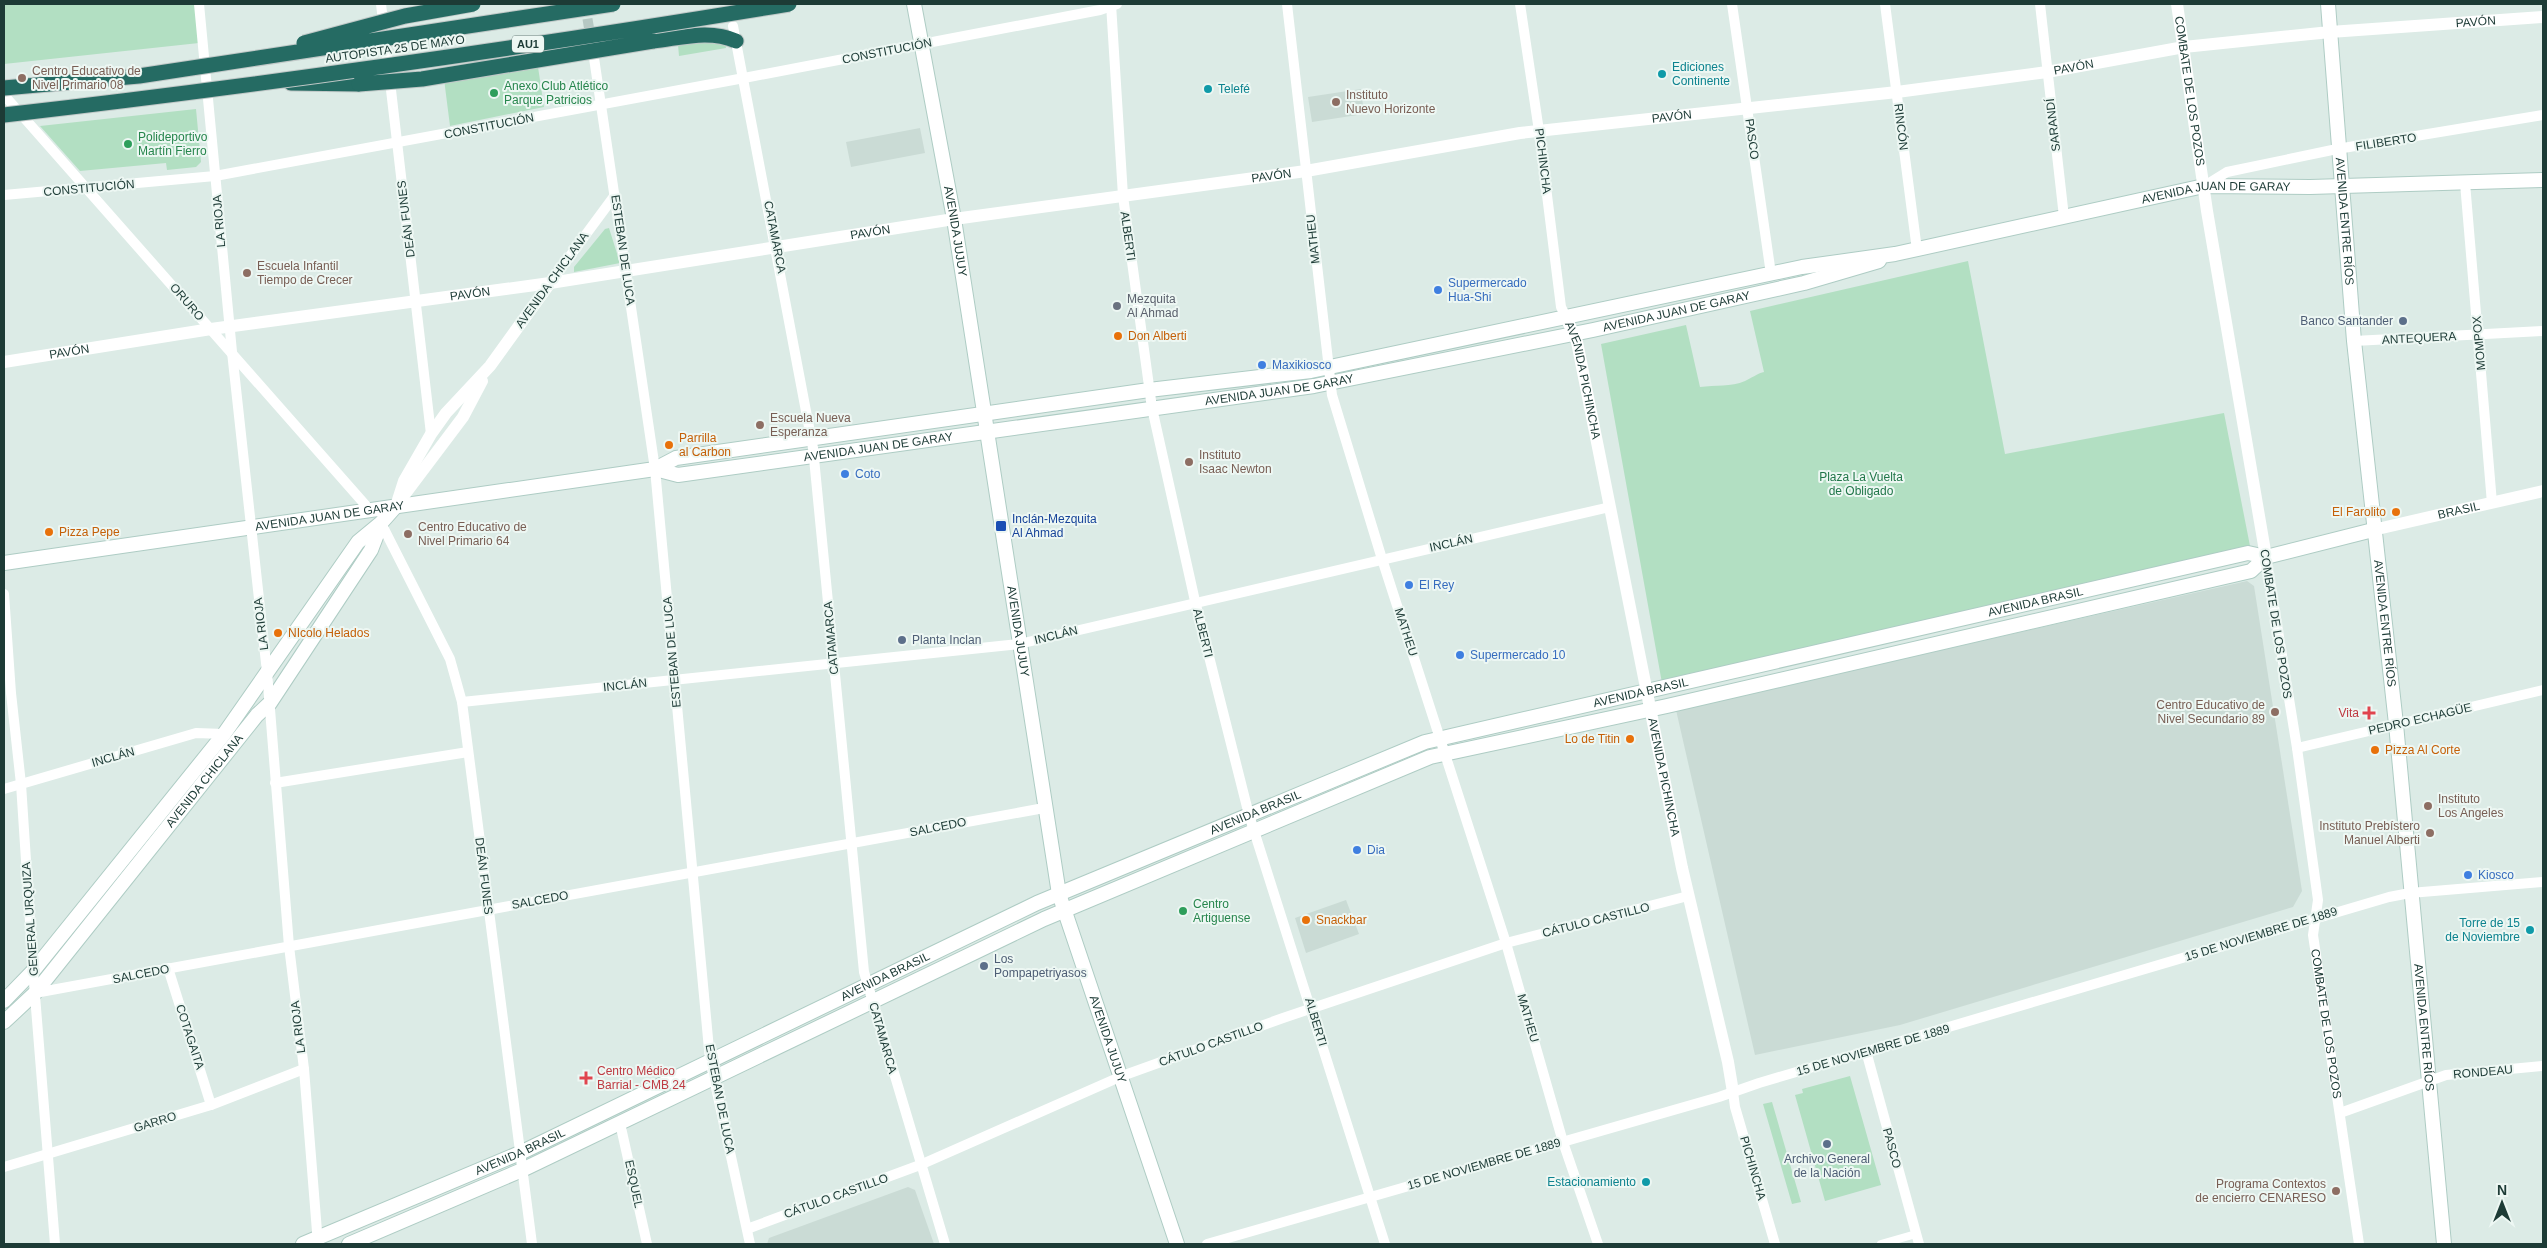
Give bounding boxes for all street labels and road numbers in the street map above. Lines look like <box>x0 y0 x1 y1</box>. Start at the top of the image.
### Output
street label: PAVÓN <box>2455 13 2496 30</box>
street label: COMBATE DE LOS POZOS <box>2172 15 2207 167</box>
street label: AUTOPISTA 25 DE MAYO <box>324 32 466 66</box>
street label: CONSTITUCIÓN <box>841 34 933 67</box>
road number: AU1 <box>512 36 544 52</box>
street label: PAVÓN <box>2053 57 2095 78</box>
street label: SARANDÍ <box>2042 97 2063 152</box>
street label: RINCÓN <box>1891 103 1912 151</box>
street label: PAVÓN <box>1651 107 1693 126</box>
street label: CONSTITUCIÓN <box>443 109 535 142</box>
street label: PASCO <box>1742 118 1762 160</box>
street label: PICHINCHA <box>1532 127 1554 195</box>
street label: FILIBERTO <box>2354 130 2418 154</box>
street label: AVENIDA ENTRE RÍOS <box>2333 157 2357 286</box>
street label: PAVÓN <box>1250 166 1292 185</box>
street label: CONSTITUCIÓN <box>43 176 135 199</box>
street label: AVENIDA JUAN DE GARAY <box>2140 179 2291 207</box>
street label: DEÁN FUNES <box>393 180 418 258</box>
street label: AVENIDA JUJUY <box>941 185 970 278</box>
street label: LA RIOJA <box>210 194 228 248</box>
street label: ESTEBAN DE LUCA <box>608 194 638 306</box>
street label: CATAMARCA <box>761 200 789 274</box>
street label: ALBERTI <box>1118 210 1138 262</box>
street label: MATHEU <box>1303 214 1323 264</box>
street label: PAVÓN <box>849 222 891 242</box>
street label: AVENIDA CHICLANA <box>512 229 592 331</box>
street label: ORURO <box>167 281 207 323</box>
street label: PAVÓN <box>449 284 491 303</box>
street label: AVENIDA JUAN DE GARAY <box>1601 288 1751 335</box>
street label: MOMPOX <box>2470 315 2488 371</box>
street label: AVENIDA PICHINCHA <box>1562 319 1603 440</box>
street label: ANTEQUERA <box>2381 329 2457 347</box>
street label: PAVÓN <box>48 342 90 362</box>
street label: AVENIDA JUAN DE GARAY <box>1204 371 1355 408</box>
street label: AVENIDA JUAN DE GARAY <box>803 430 954 464</box>
street label: AVENIDA JUAN DE GARAY <box>254 498 405 534</box>
street label: BRASIL <box>2436 499 2481 522</box>
street label: INCLÁN <box>1428 530 1474 555</box>
street label: COMBATE DE LOS POZOS <box>2257 548 2295 700</box>
street label: AVENIDA ENTRE RÍOS <box>2371 559 2399 688</box>
street label: AVENIDA BRASIL <box>1986 584 2085 620</box>
street label: AVENIDA JUJUY <box>1004 585 1032 678</box>
street label: ESTEBAN DE LUCA <box>660 596 684 708</box>
street label: LA RIOJA <box>251 597 271 651</box>
street label: CATAMARCA <box>821 601 841 675</box>
street label: MATHEU <box>1392 606 1420 658</box>
street label: ALBERTI <box>1190 607 1216 659</box>
street label: INCLÁN <box>1033 622 1079 647</box>
street label: INCLÁN <box>602 675 648 694</box>
street label: AVENIDA BRASIL <box>1592 675 1690 710</box>
street label: PEDRO ECHAGÜE <box>2367 700 2473 738</box>
street label: AVENIDA PICHINCHA <box>1645 717 1683 838</box>
street label: AVENIDA CHICLANA <box>163 731 246 830</box>
street label: INCLÁN <box>90 743 136 770</box>
street label: AVENIDA BRASIL <box>1208 787 1303 837</box>
street label: SALCEDO <box>909 815 967 839</box>
street label: DEÁN FUNES <box>472 837 497 915</box>
street label: GENERAL URQUIZA <box>19 862 41 976</box>
street label: SALCEDO <box>511 888 569 912</box>
street label: CÁTULO CASTILLO <box>1541 899 1651 940</box>
street label: 15 DE NOVIEMBRE DE 1889 <box>2183 904 2339 964</box>
street label: COMBATE DE LOS POZOS <box>2308 948 2344 1100</box>
street label: AVENIDA BRASIL <box>838 949 932 1004</box>
street label: SALCEDO <box>112 962 170 986</box>
street label: AVENIDA ENTRE RÍOS <box>2411 963 2437 1092</box>
street label: MATHEU <box>1514 992 1542 1044</box>
street label: AVENIDA JUJUY <box>1087 993 1129 1085</box>
street label: ALBERTI <box>1302 996 1330 1048</box>
street label: LA RIOJA <box>288 1000 308 1054</box>
street label: CATAMARCA <box>866 1001 900 1075</box>
street label: COTAGAITA <box>173 1003 207 1071</box>
street label: CÁTULO CASTILLO <box>1157 1018 1265 1069</box>
street label: 15 DE NOVIEMBRE DE 1889 <box>1795 1021 1952 1079</box>
street label: ESTEBAN DE LUCA <box>703 1043 737 1155</box>
street label: RONDEAU <box>2452 1062 2514 1082</box>
street label: GARRO <box>132 1109 178 1135</box>
street label: AVENIDA BRASIL <box>473 1125 568 1178</box>
street label: PASCO <box>1880 1126 1904 1170</box>
street label: PICHINCHA <box>1737 1134 1769 1202</box>
street label: 15 DE NOVIEMBRE DE 1889 <box>1406 1135 1563 1193</box>
street label: ESQUEL <box>622 1159 646 1210</box>
street label: CÁTULO CASTILLO <box>782 1170 890 1221</box>

